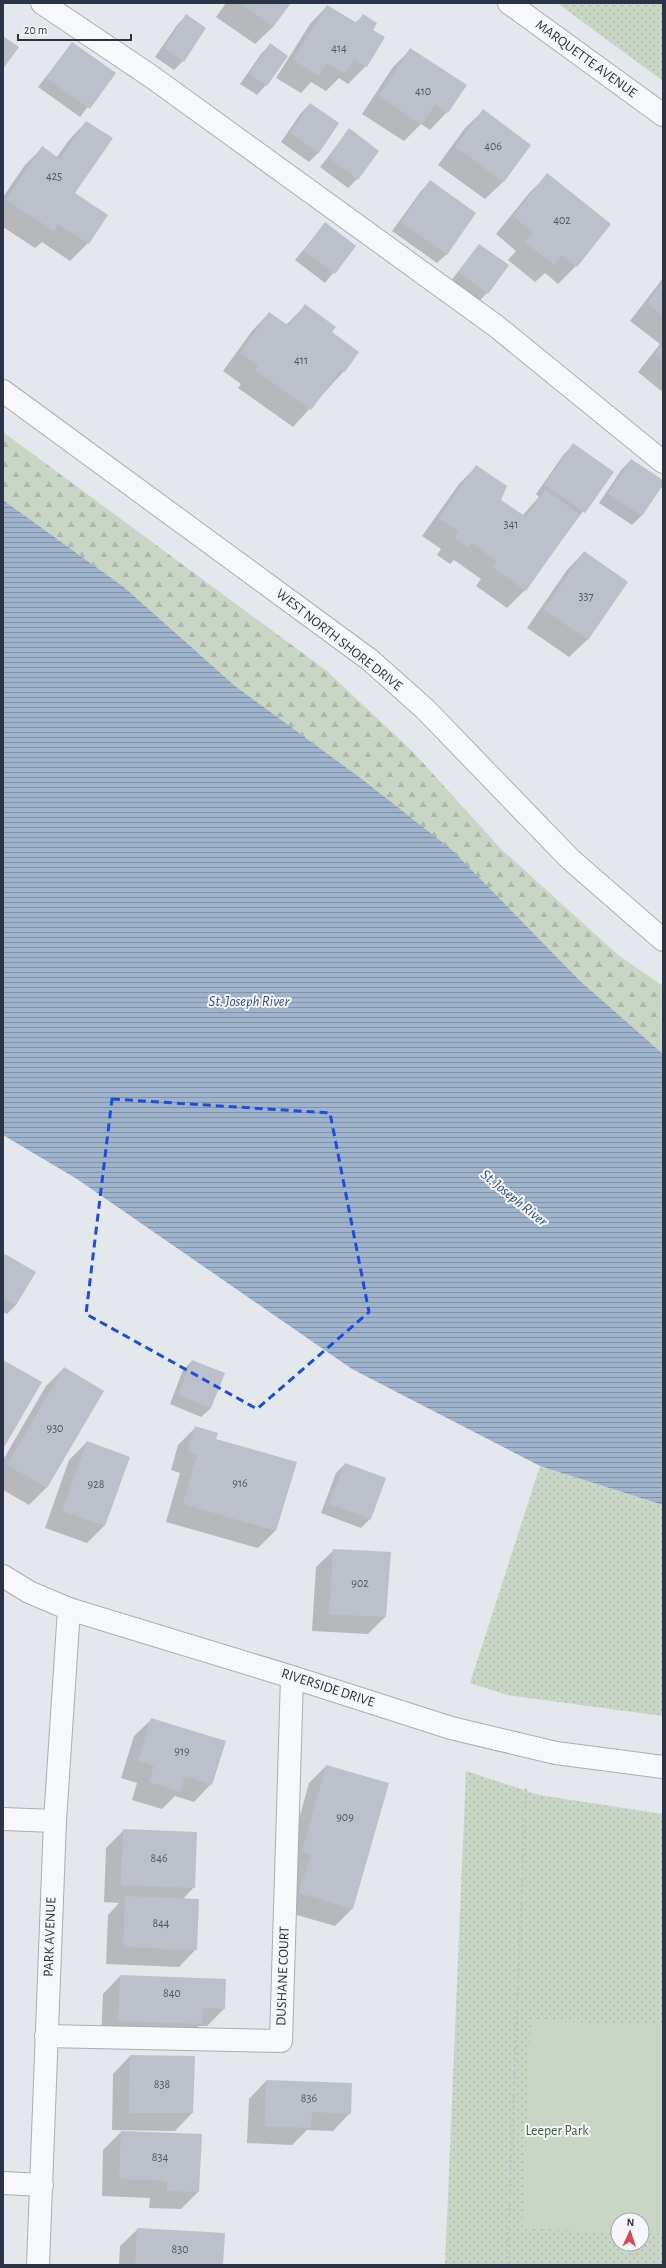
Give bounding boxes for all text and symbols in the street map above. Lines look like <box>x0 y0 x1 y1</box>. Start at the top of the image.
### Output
scale bar <box>18 16 131 42</box>
street label: MARQUETTE AVENUE <box>533 18 639 101</box>
text: 20 m <box>24 24 47 36</box>
house number: 414 <box>331 42 347 54</box>
house number: 410 <box>415 85 431 97</box>
house number: 406 <box>484 140 502 152</box>
house number: 425 <box>46 170 62 182</box>
house number: 402 <box>553 214 571 226</box>
house number: 411 <box>294 354 308 366</box>
house number: 341 <box>504 518 518 530</box>
street label: WEST NORTH SHORE DRIVE <box>273 587 405 694</box>
house number: 337 <box>579 590 593 602</box>
water label: St. Joseph River <box>209 994 291 1009</box>
water label: St. Joseph River <box>478 1167 551 1230</box>
house number: 930 <box>47 1422 63 1434</box>
house number: 916 <box>232 1477 248 1489</box>
house number: 928 <box>88 1478 105 1490</box>
house number: 902 <box>351 1577 369 1589</box>
street label: RIVERSIDE DRIVE <box>280 1666 377 1710</box>
house number: 919 <box>174 1745 190 1757</box>
house number: 909 <box>336 1811 354 1823</box>
house number: 846 <box>150 1852 168 1864</box>
street label: PARK AVENUE <box>42 1897 58 1977</box>
house number: 844 <box>152 1917 170 1929</box>
street label: DUSHANE COURT <box>274 1926 292 2026</box>
house number: 840 <box>163 1987 181 1999</box>
house number: 838 <box>154 2078 170 2090</box>
house number: 836 <box>301 2092 317 2104</box>
park label: Leeper Park <box>525 2124 589 2138</box>
house number: 834 <box>152 2151 168 2163</box>
north arrow <box>610 2212 650 2252</box>
text: N <box>626 2217 635 2228</box>
house number: 830 <box>172 2243 188 2255</box>

